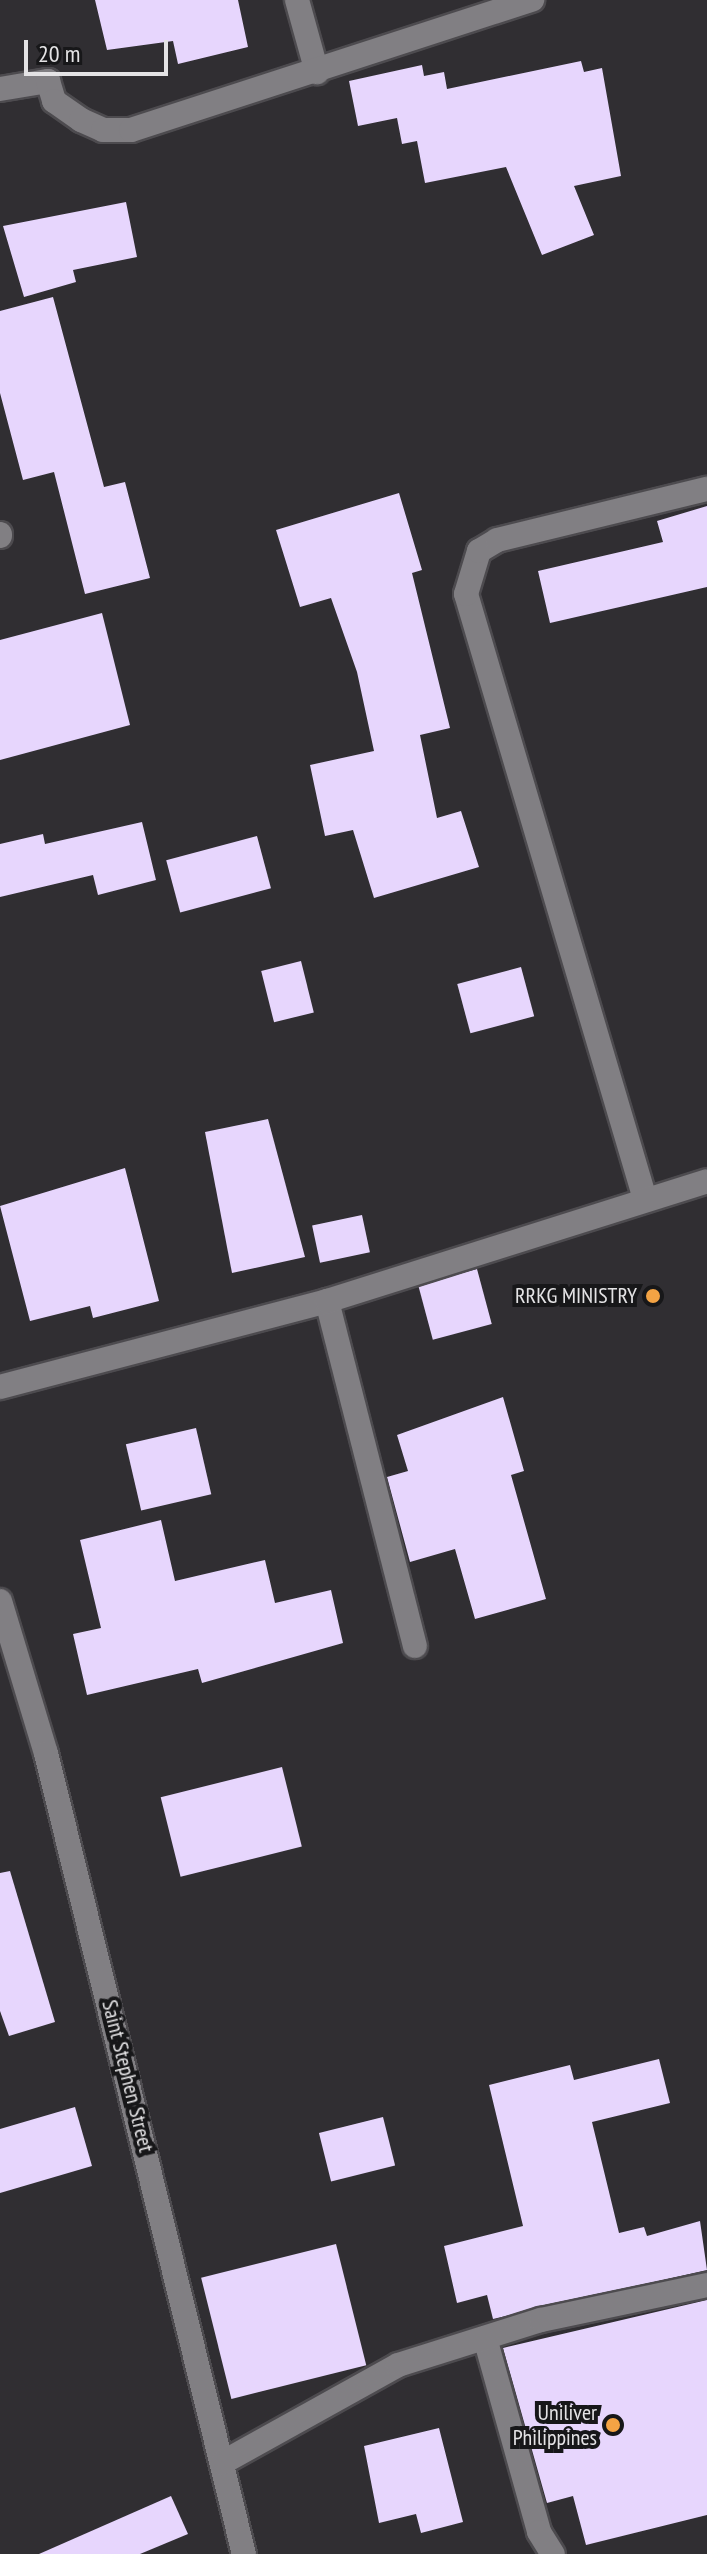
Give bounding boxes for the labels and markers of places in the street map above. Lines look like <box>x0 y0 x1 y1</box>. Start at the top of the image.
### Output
place label: RRKG MINISTRY <box>515 1283 637 1309</box>
marker: RRKG MINISTRY <box>644 1287 662 1305</box>
place label: Uniliver Philippines <box>513 2399 597 2450</box>
marker: Uniliver Philippines <box>604 2416 622 2434</box>

